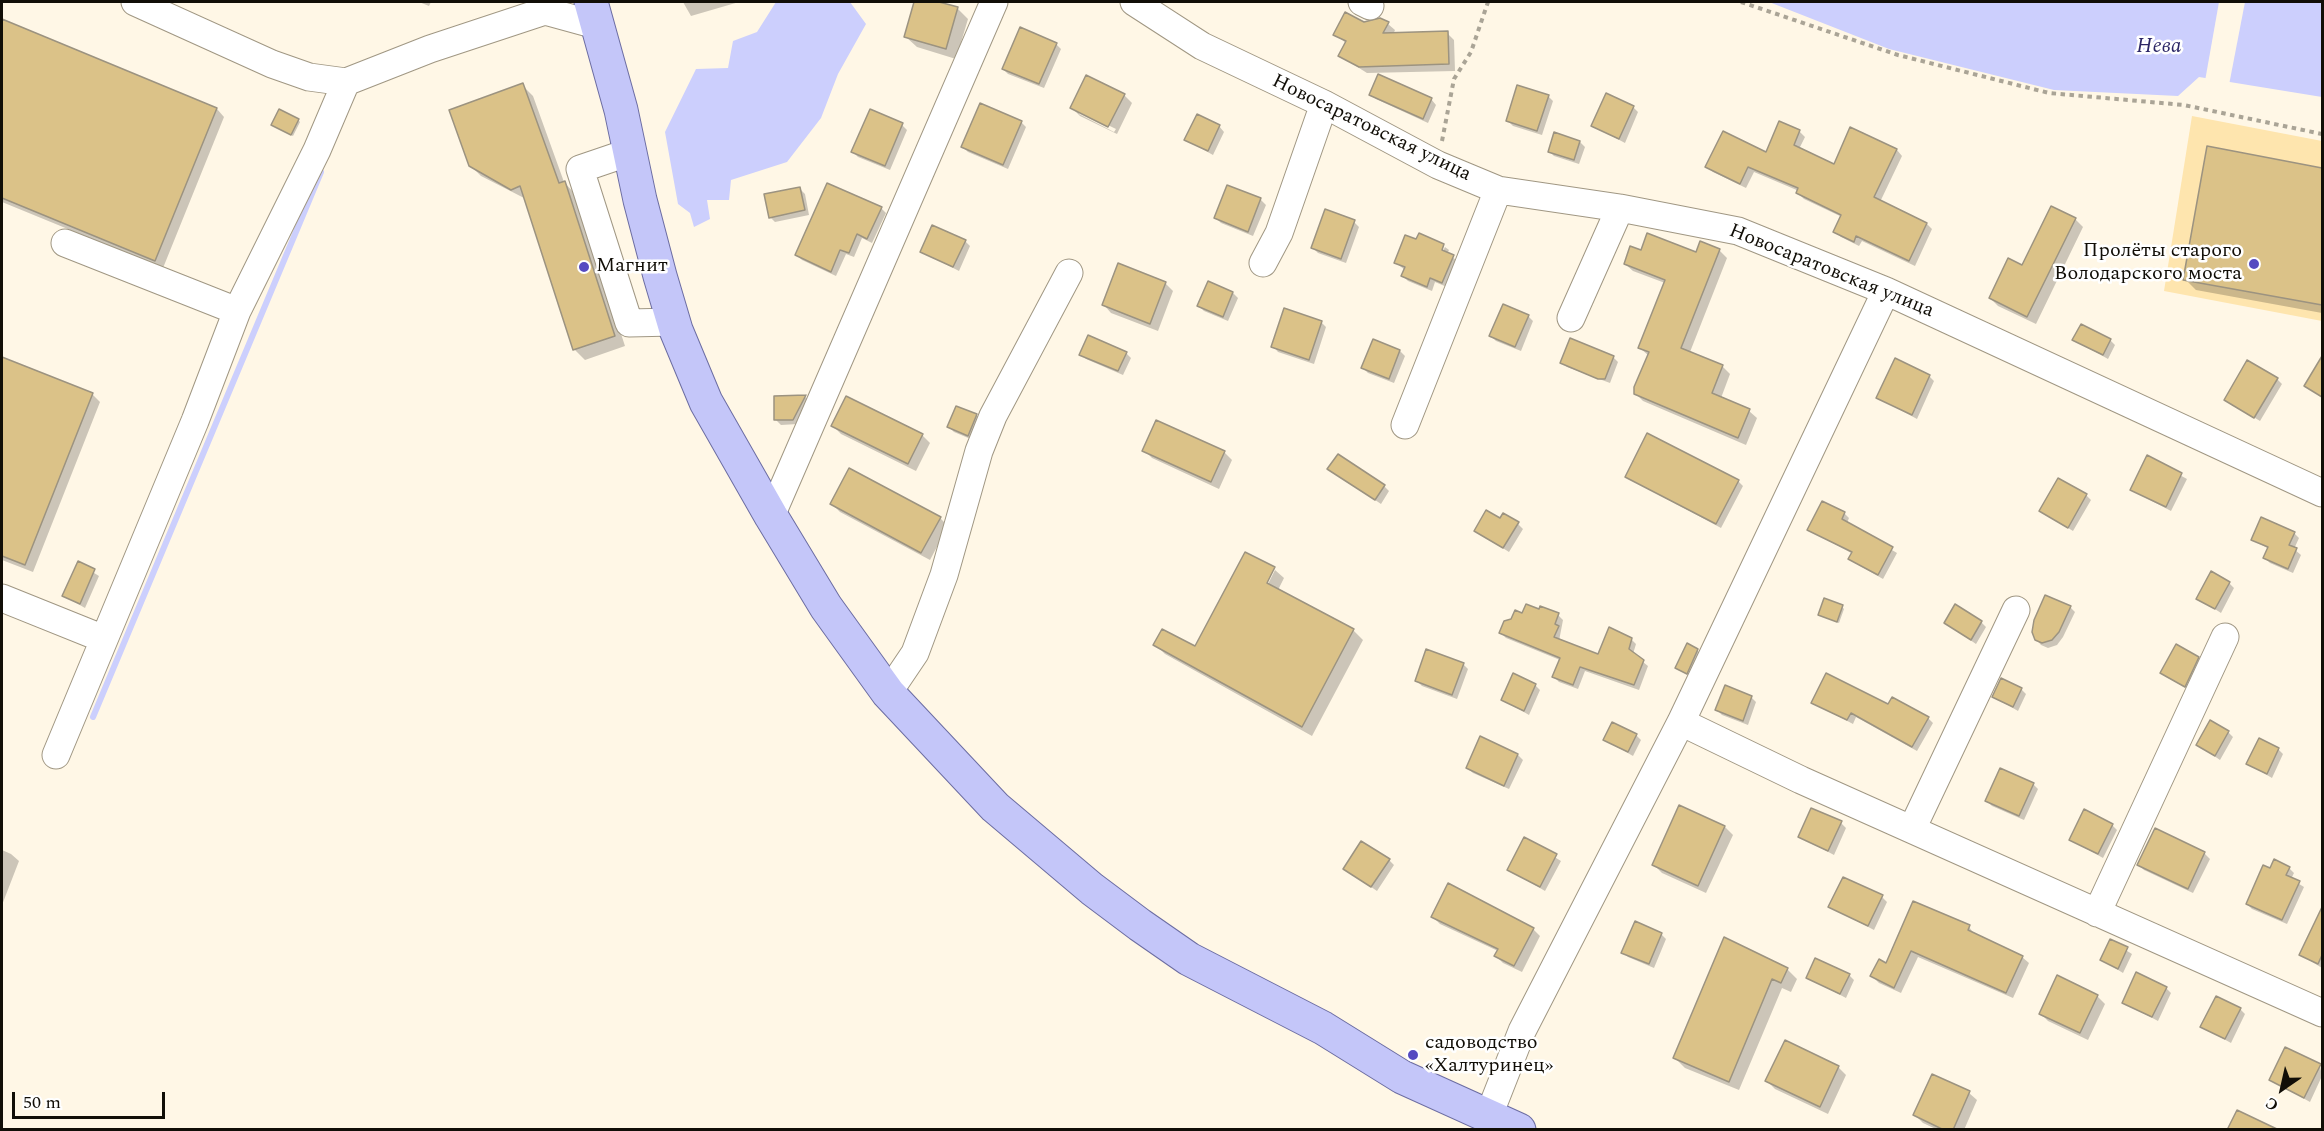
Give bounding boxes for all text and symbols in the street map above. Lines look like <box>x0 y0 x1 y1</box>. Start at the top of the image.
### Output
water label: Нева <box>2137 35 2181 61</box>
street label: Новосаратовская улица <box>1267 70 1475 188</box>
street label: Новосаратовская улица <box>1725 220 1937 324</box>
place label: Пролёты старого Володарского моста <box>2054 240 2242 287</box>
place label: Магнит <box>596 255 668 279</box>
marker: Пролёты старого Володарского моста <box>2247 257 2261 271</box>
marker: Магнит <box>577 260 591 274</box>
place label: садоводство «Халтуринец» <box>1425 1032 1553 1079</box>
marker: садоводство «Халтуринец» <box>1406 1048 1420 1062</box>
north arrow <box>2252 1059 2312 1119</box>
scale bar <box>15 1080 168 1118</box>
text: 50 m <box>23 1089 61 1116</box>
text: С <box>2261 1091 2283 1117</box>

